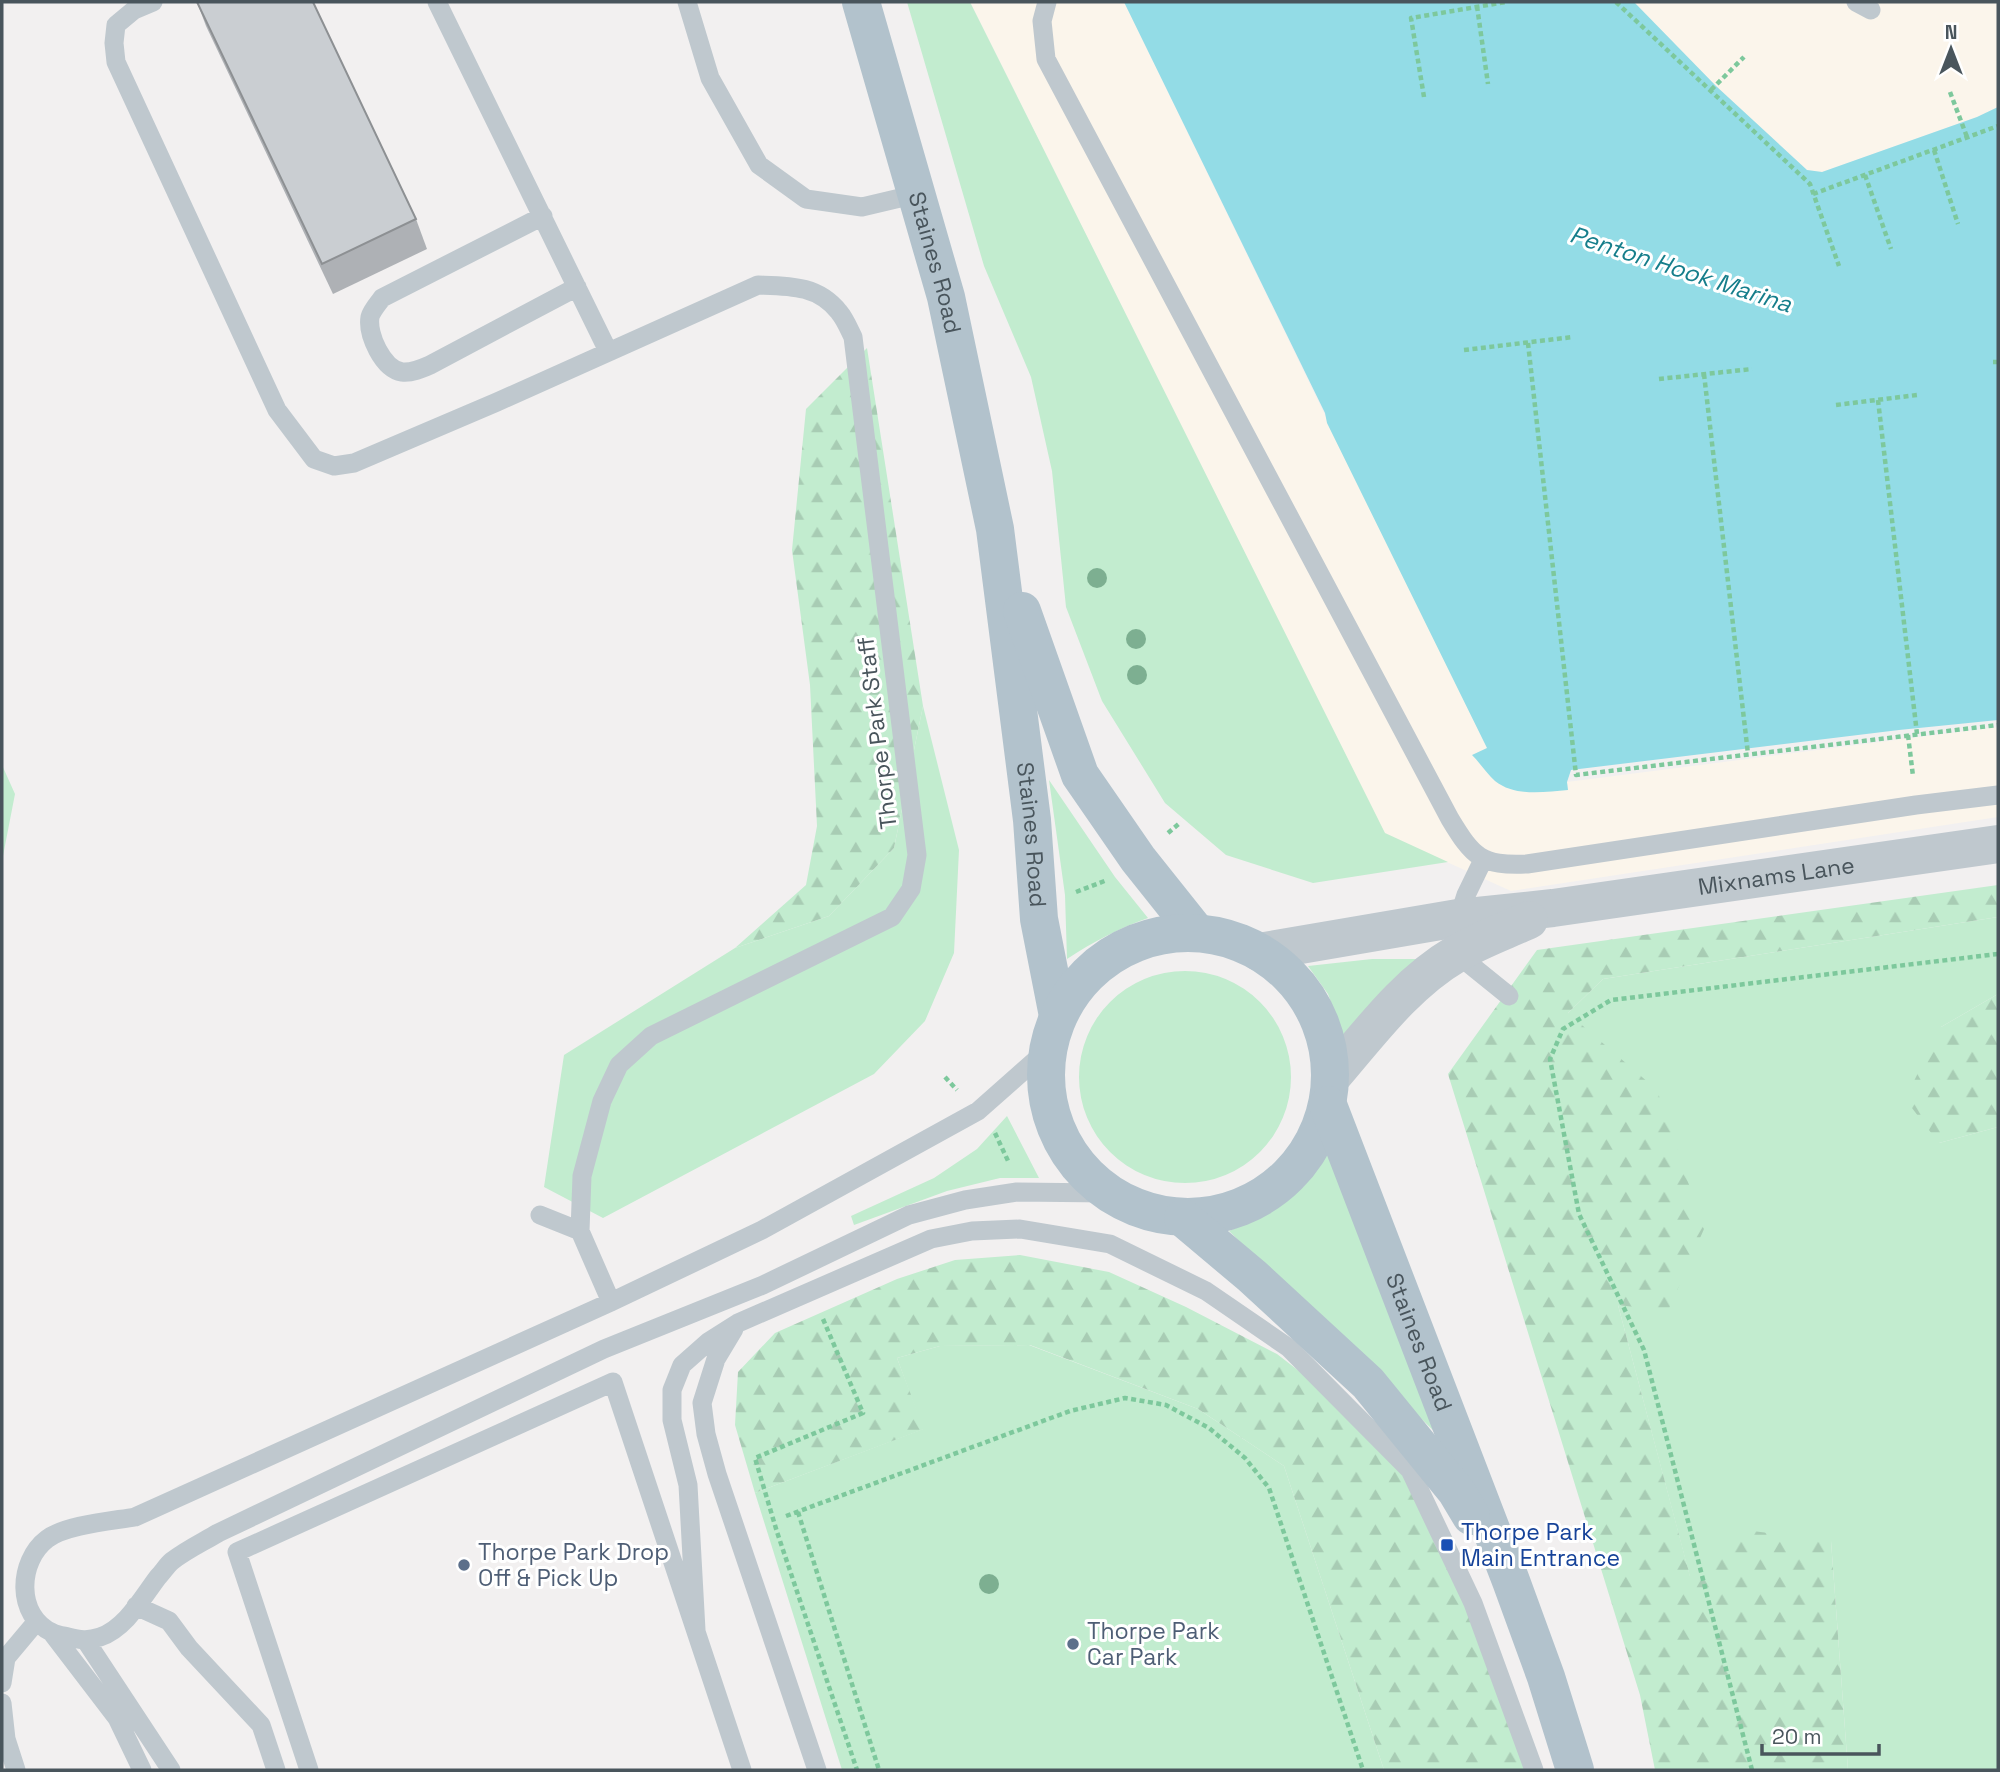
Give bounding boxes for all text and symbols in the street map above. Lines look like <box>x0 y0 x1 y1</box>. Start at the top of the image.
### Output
north arrow <box>1916 14 1986 84</box>
text: N <box>1945 20 1957 45</box>
street label: Staines Road <box>901 188 968 336</box>
water label: Penton Hook Marina <box>1566 218 1796 320</box>
street label: Thorpe Park Staff <box>850 635 904 831</box>
street label: Staines Road <box>1010 760 1053 908</box>
street label: Mixnams Lane <box>1696 850 1857 902</box>
street label: Staines Road <box>1379 1269 1459 1415</box>
place label: Thorpe Park Main Entrance <box>1461 1517 1620 1573</box>
place label: Thorpe Park Drop Off & Pick Up <box>478 1537 669 1593</box>
marker: Thorpe Park Main Entrance <box>1439 1537 1455 1553</box>
marker: Thorpe Park Drop Off & Pick Up <box>456 1557 472 1573</box>
place label: Thorpe Park Car Park <box>1087 1616 1220 1672</box>
marker: Thorpe Park Car Park <box>1065 1636 1081 1652</box>
scale bar <box>1762 1712 1879 1756</box>
text: 20 m <box>1772 1723 1822 1750</box>

